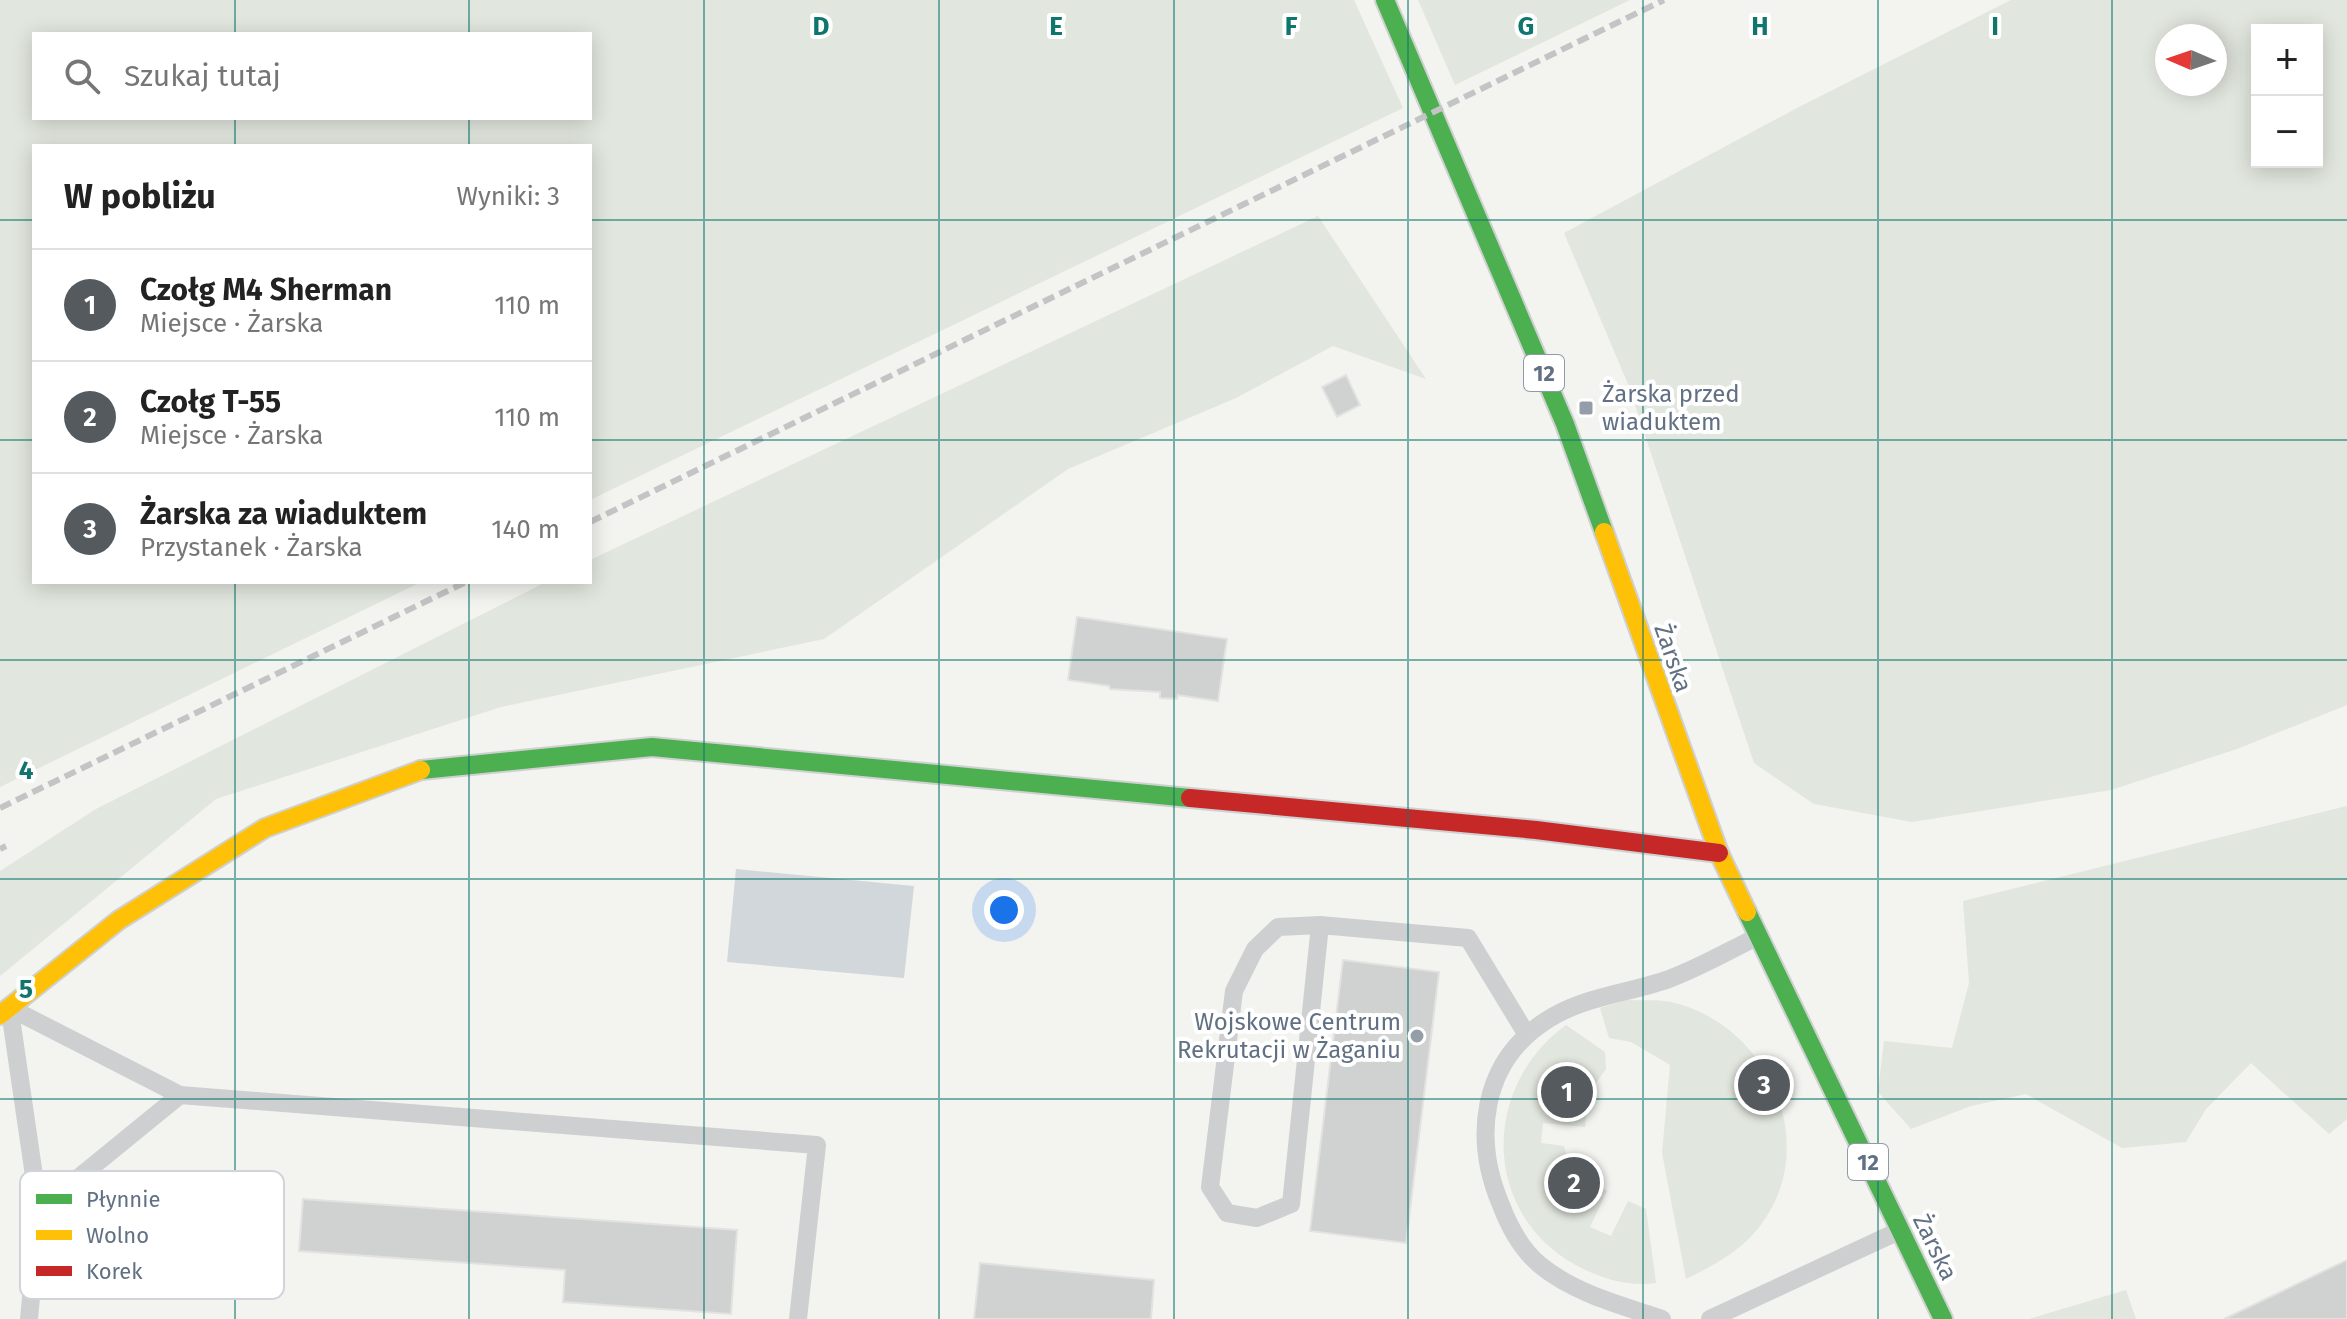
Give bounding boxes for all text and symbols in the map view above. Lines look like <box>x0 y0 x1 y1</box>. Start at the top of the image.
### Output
text: D <box>813 11 830 42</box>
text: E <box>1049 11 1063 42</box>
text: F <box>1285 11 1298 42</box>
text: G <box>1518 11 1534 42</box>
text: H <box>1751 11 1769 42</box>
text: I <box>1991 11 1999 42</box>
north arrow <box>2155 24 2227 96</box>
map controls <box>2251 24 2323 168</box>
button: + <box>2251 24 2323 96</box>
search box <box>32 32 592 120</box>
icon: search <box>60 54 104 98</box>
text: Szukaj tutaj <box>124 58 281 94</box>
button: − <box>2251 96 2323 168</box>
text: W pobliżu <box>64 176 216 217</box>
text: Wyniki: 3 <box>456 181 560 212</box>
text: Czołg M4 Sherman <box>140 272 392 308</box>
text: 1 <box>84 290 96 321</box>
text: 110 m <box>494 290 560 321</box>
text: Miejsce · Żarska <box>140 308 323 339</box>
road number: 12 <box>1524 355 1564 391</box>
place label: Żarska przed wiaduktem <box>1602 380 1740 436</box>
text: Czołg T-55 <box>140 384 281 420</box>
marker: Żarska przed wiaduktem <box>1577 399 1595 417</box>
text: 2 <box>83 402 97 433</box>
text: 110 m <box>494 402 560 433</box>
text: Miejsce · Żarska <box>140 420 323 451</box>
text: Żarska za wiaduktem <box>140 496 427 532</box>
text: 3 <box>83 514 97 545</box>
text: 140 m <box>491 514 560 545</box>
text: Przystanek · Żarska <box>140 532 363 563</box>
street label: Żarska <box>1648 620 1698 696</box>
text: 4 <box>19 755 34 786</box>
your location <box>984 890 1024 930</box>
text: 5 <box>19 974 33 1005</box>
place label: Wojskowe Centrum Rekrutacji w Żaganiu <box>1177 1008 1401 1064</box>
marker: Wojskowe Centrum Rekrutacji w Żaganiu <box>1408 1027 1426 1045</box>
pin: 3 <box>1738 1055 1790 1115</box>
pin: 1 <box>1541 1062 1593 1122</box>
road number: 12 <box>1848 1144 1888 1180</box>
pin: 2 <box>1548 1153 1600 1213</box>
legend <box>20 1171 284 1299</box>
text: Płynnie <box>86 1186 160 1213</box>
street label: Żarska <box>1907 1209 1963 1285</box>
text: Wolno <box>86 1222 149 1249</box>
text: Korek <box>86 1258 143 1285</box>

